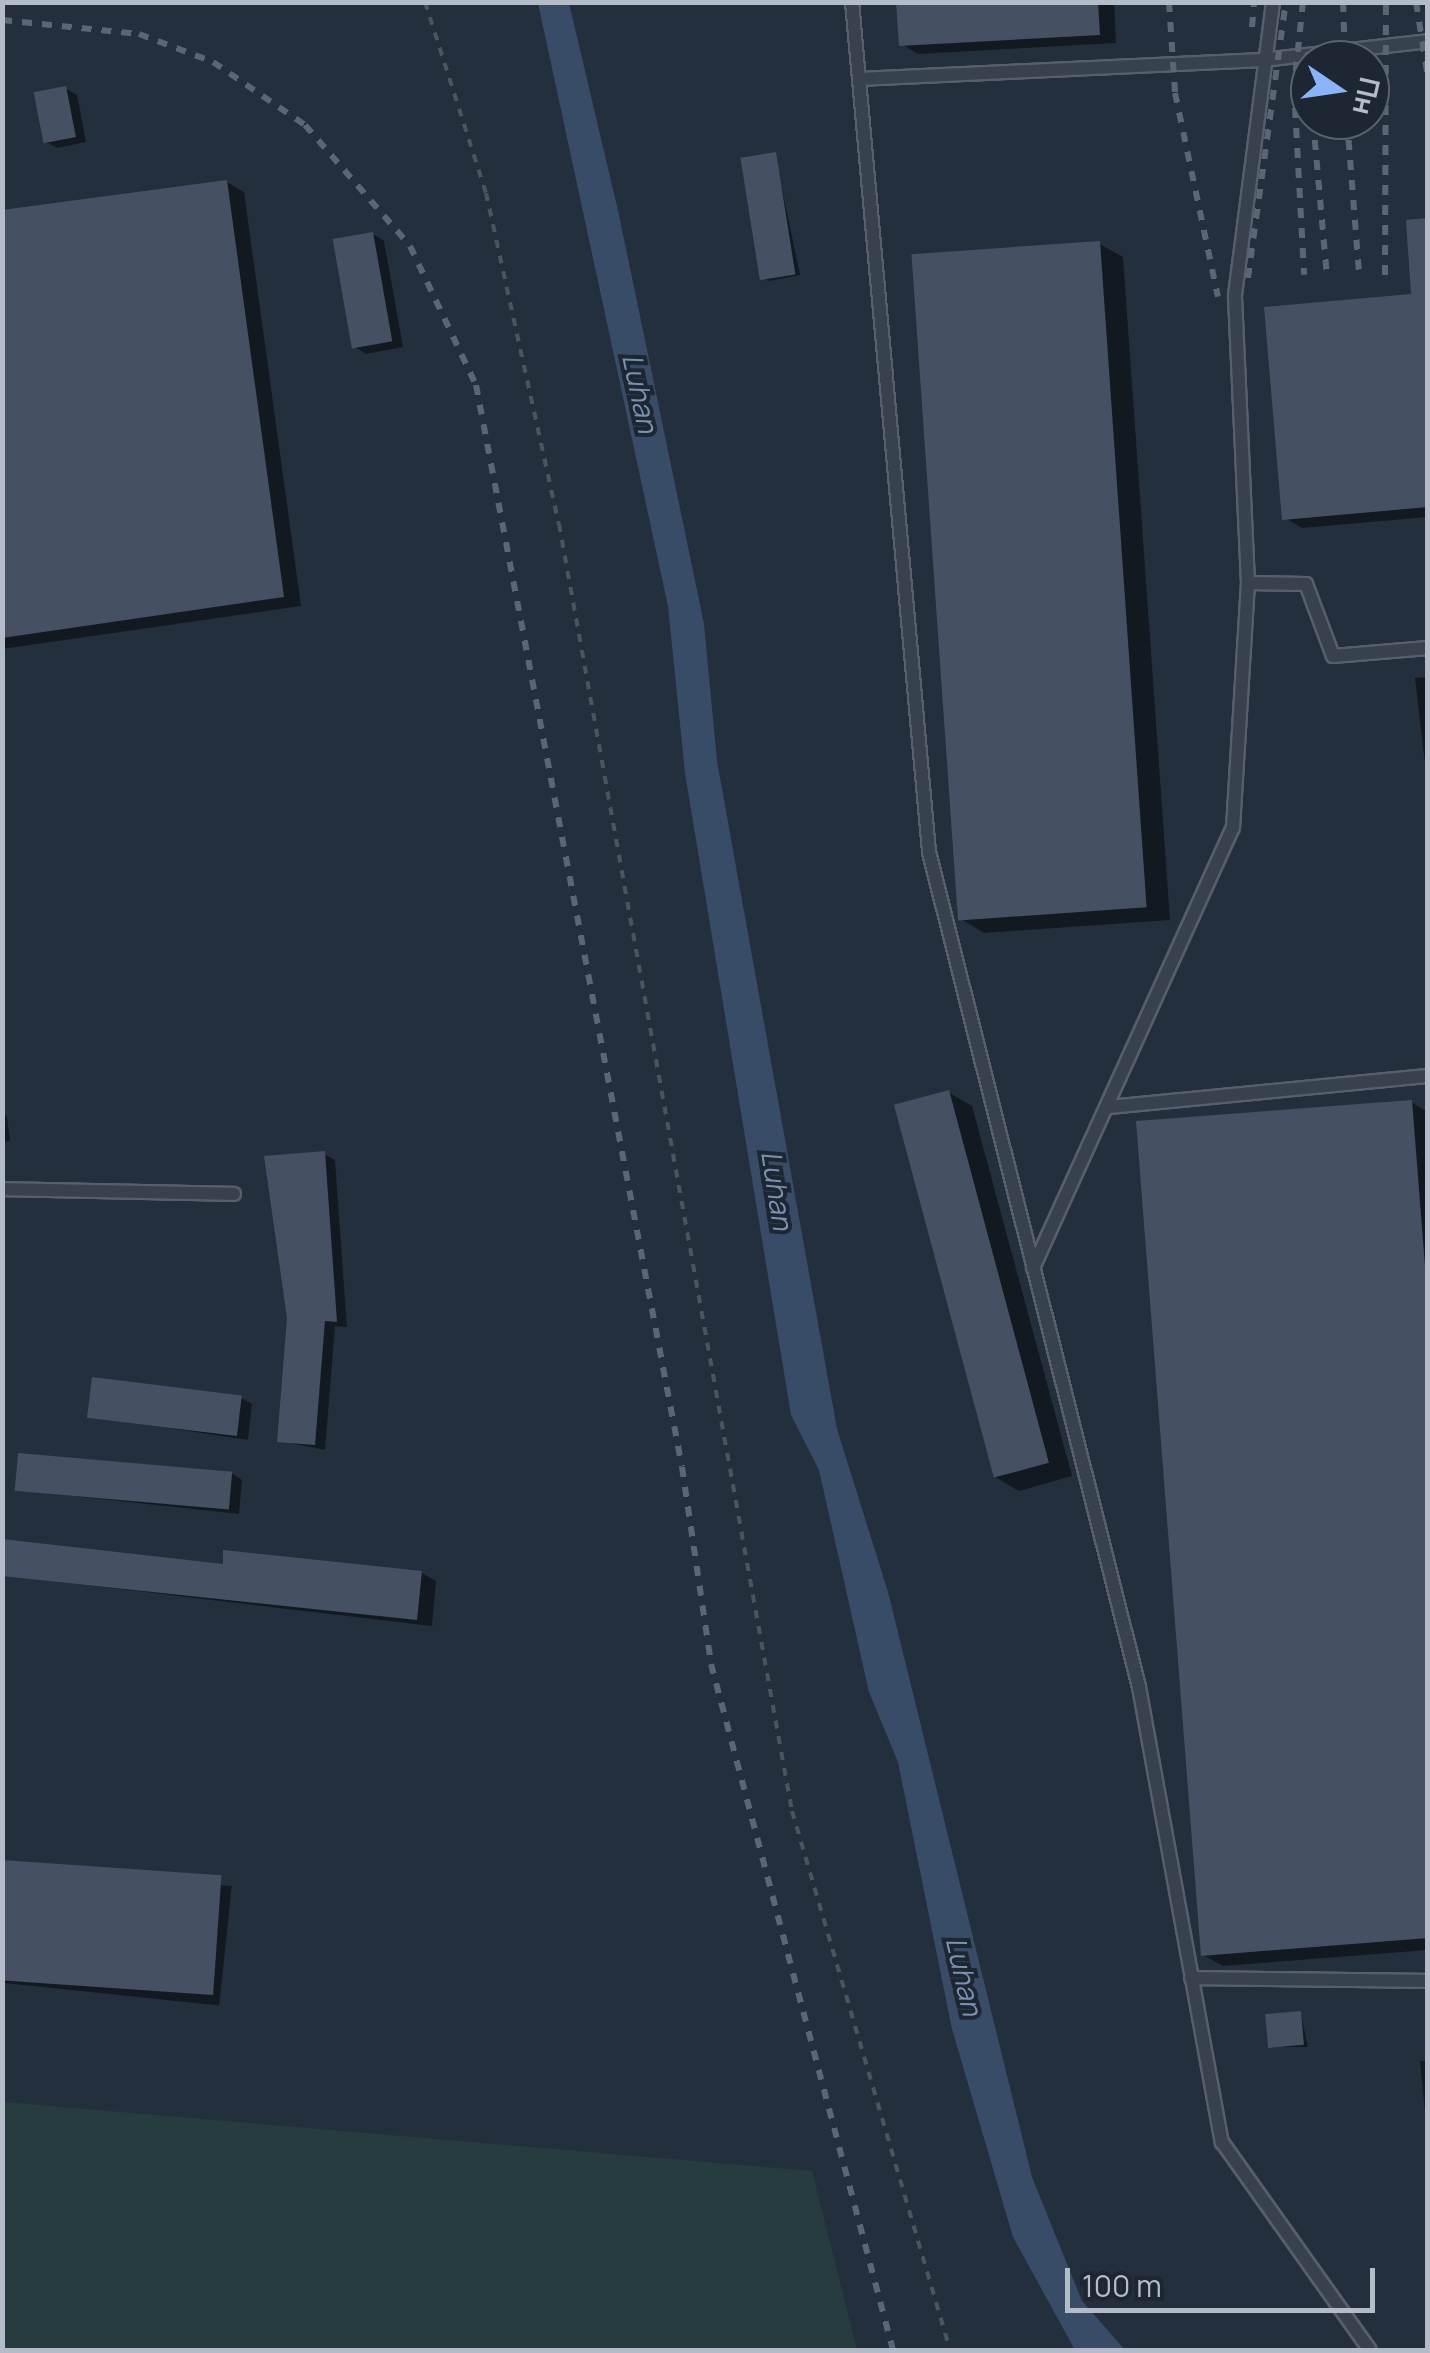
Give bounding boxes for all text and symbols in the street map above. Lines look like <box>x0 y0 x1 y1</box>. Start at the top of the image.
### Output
north arrow <box>1290 40 1390 140</box>
text: Пн <box>1345 74 1390 119</box>
water label: Luhan <box>616 351 666 435</box>
water label: Luhan <box>755 1148 801 1232</box>
water label: Luhan <box>940 1933 990 2019</box>
scale bar <box>1070 2248 1380 2310</box>
text: 100 m <box>1082 2265 1162 2306</box>

